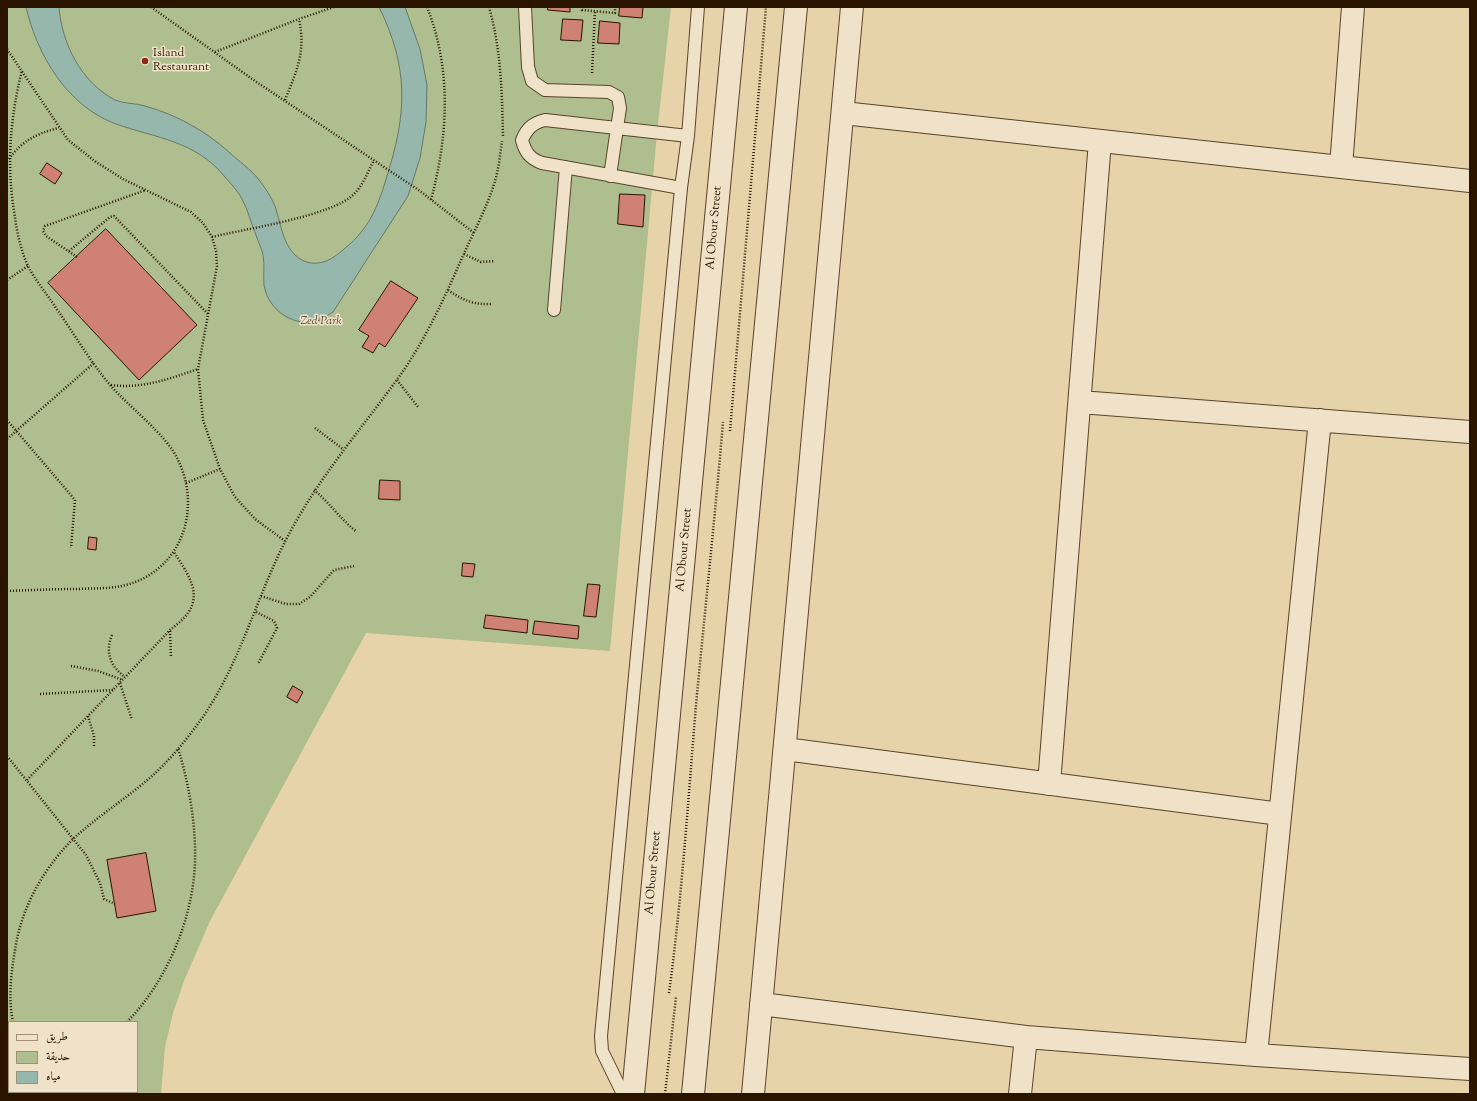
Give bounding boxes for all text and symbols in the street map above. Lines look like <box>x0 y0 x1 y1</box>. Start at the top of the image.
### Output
place label: Island Restaurant <box>153 47 209 75</box>
marker: Island Restaurant <box>140 56 150 66</box>
street label: Al Obour Street <box>704 186 726 270</box>
park label: Zed Park <box>300 315 342 329</box>
street label: Al Obour Street <box>674 508 696 592</box>
street label: Al Obour Street <box>643 831 665 915</box>
legend <box>8 1021 138 1093</box>
text: طريق <box>46 1028 68 1046</box>
text: حديقة <box>46 1048 70 1066</box>
text: مياه <box>46 1068 61 1086</box>

